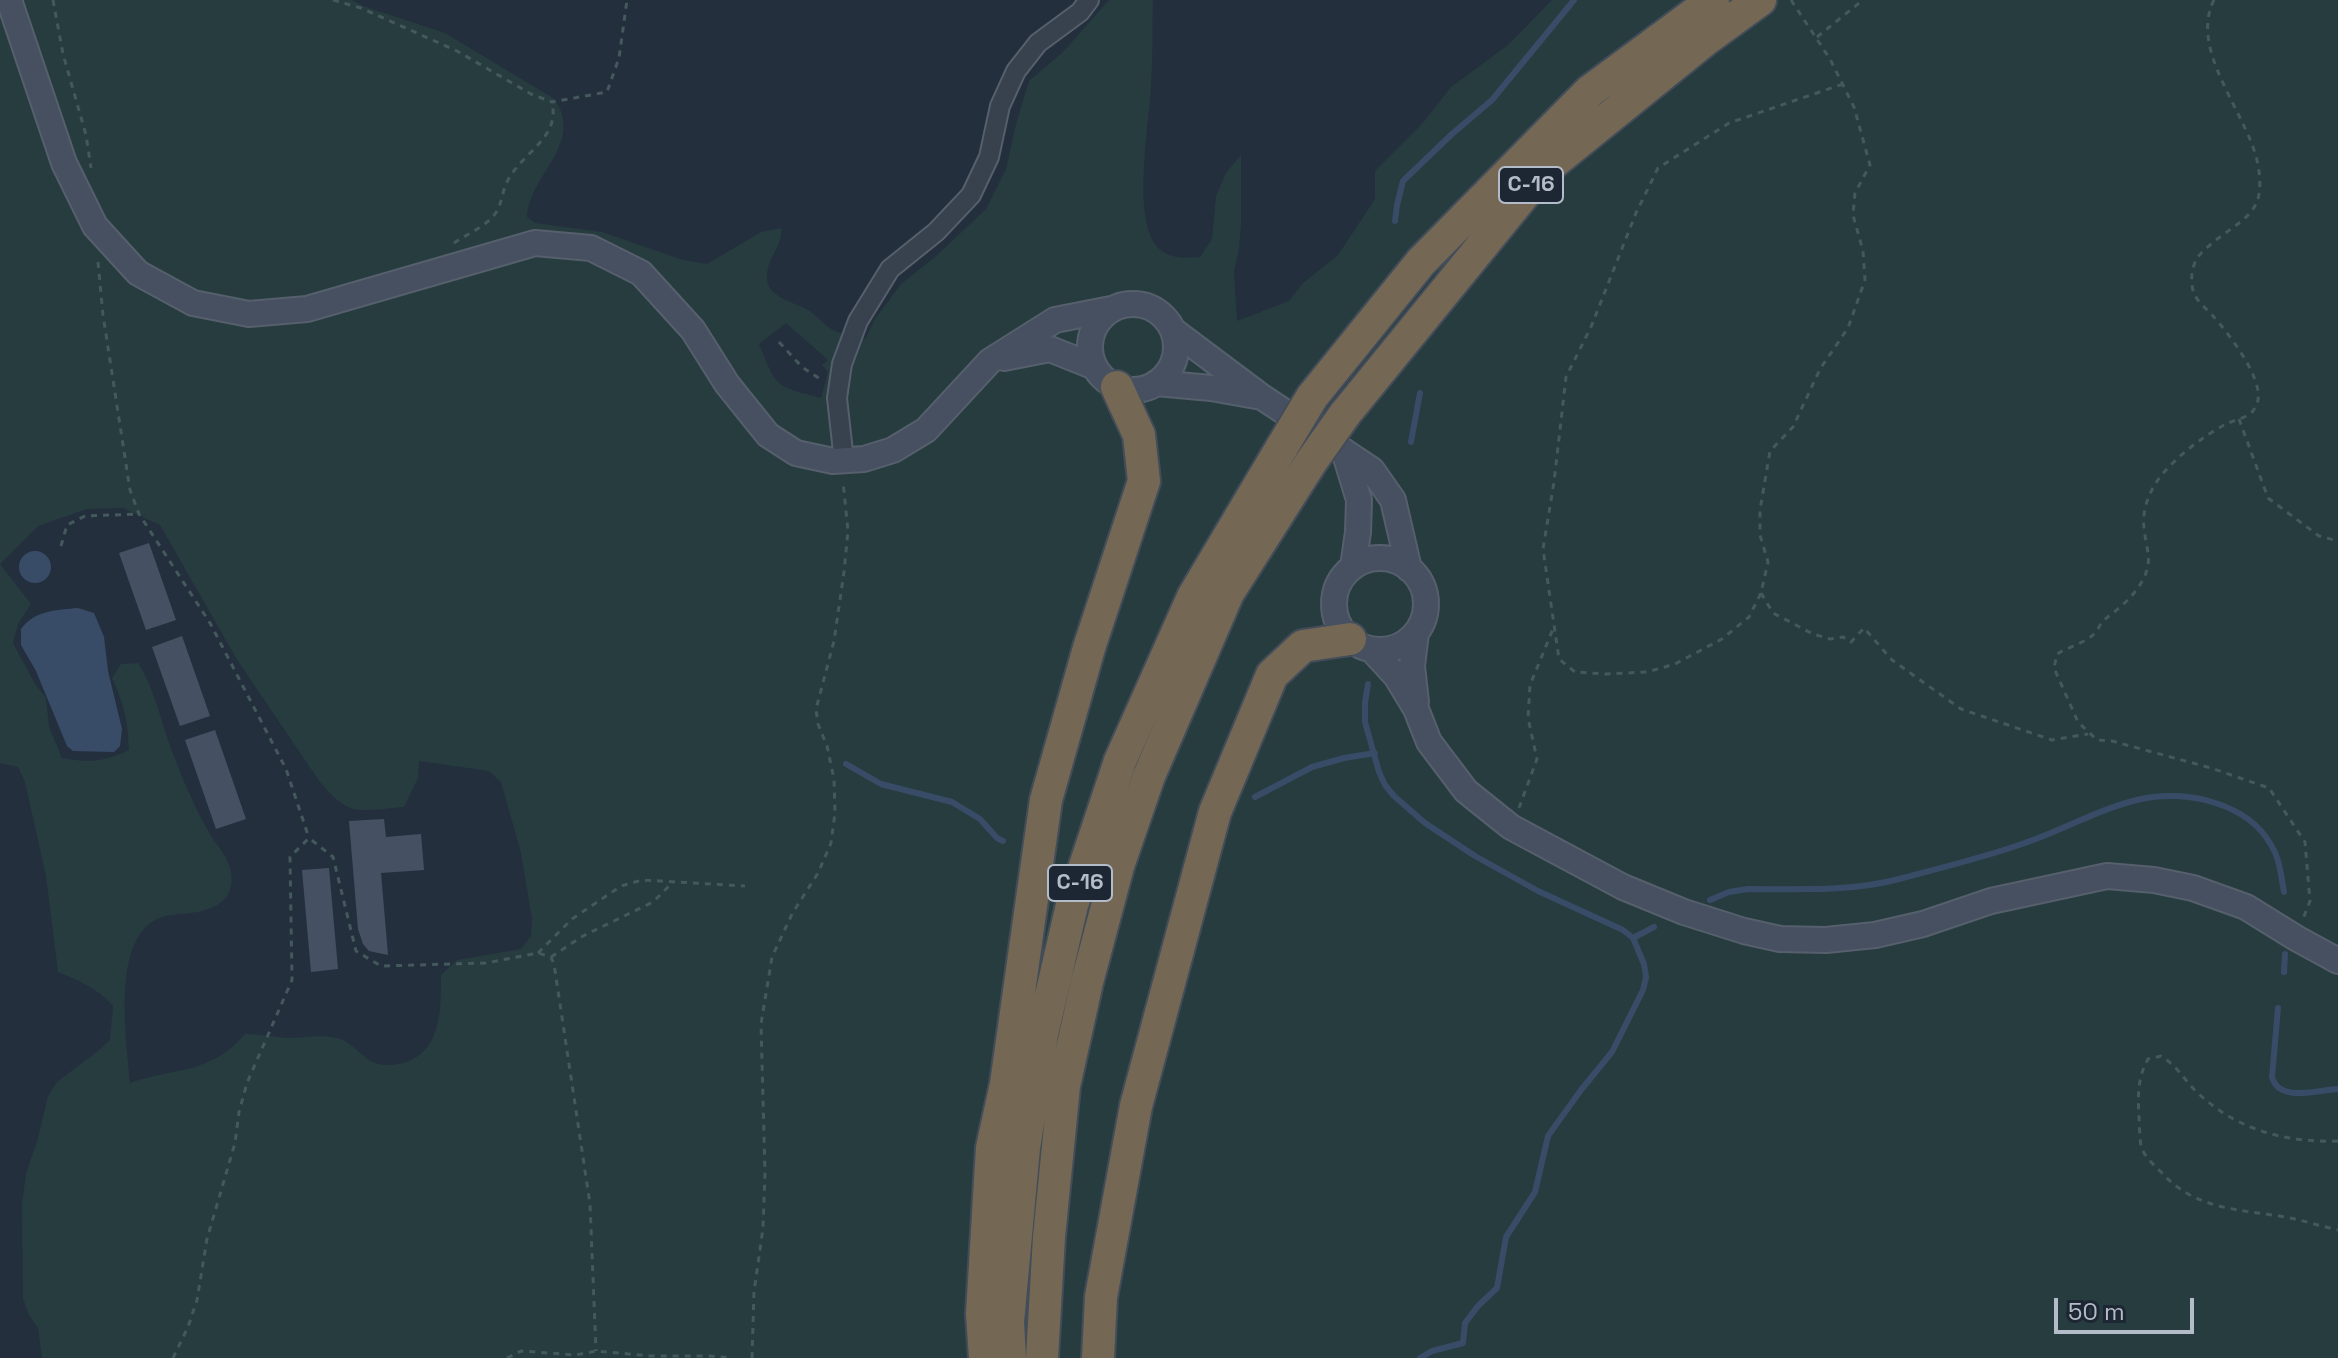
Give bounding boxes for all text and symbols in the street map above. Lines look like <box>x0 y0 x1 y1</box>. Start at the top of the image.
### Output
road number: C-16 <box>1499 167 1563 203</box>
road number: C-16 <box>1048 865 1112 901</box>
scale bar <box>2058 1282 2198 1332</box>
text: 50 m <box>2068 1296 2125 1327</box>

